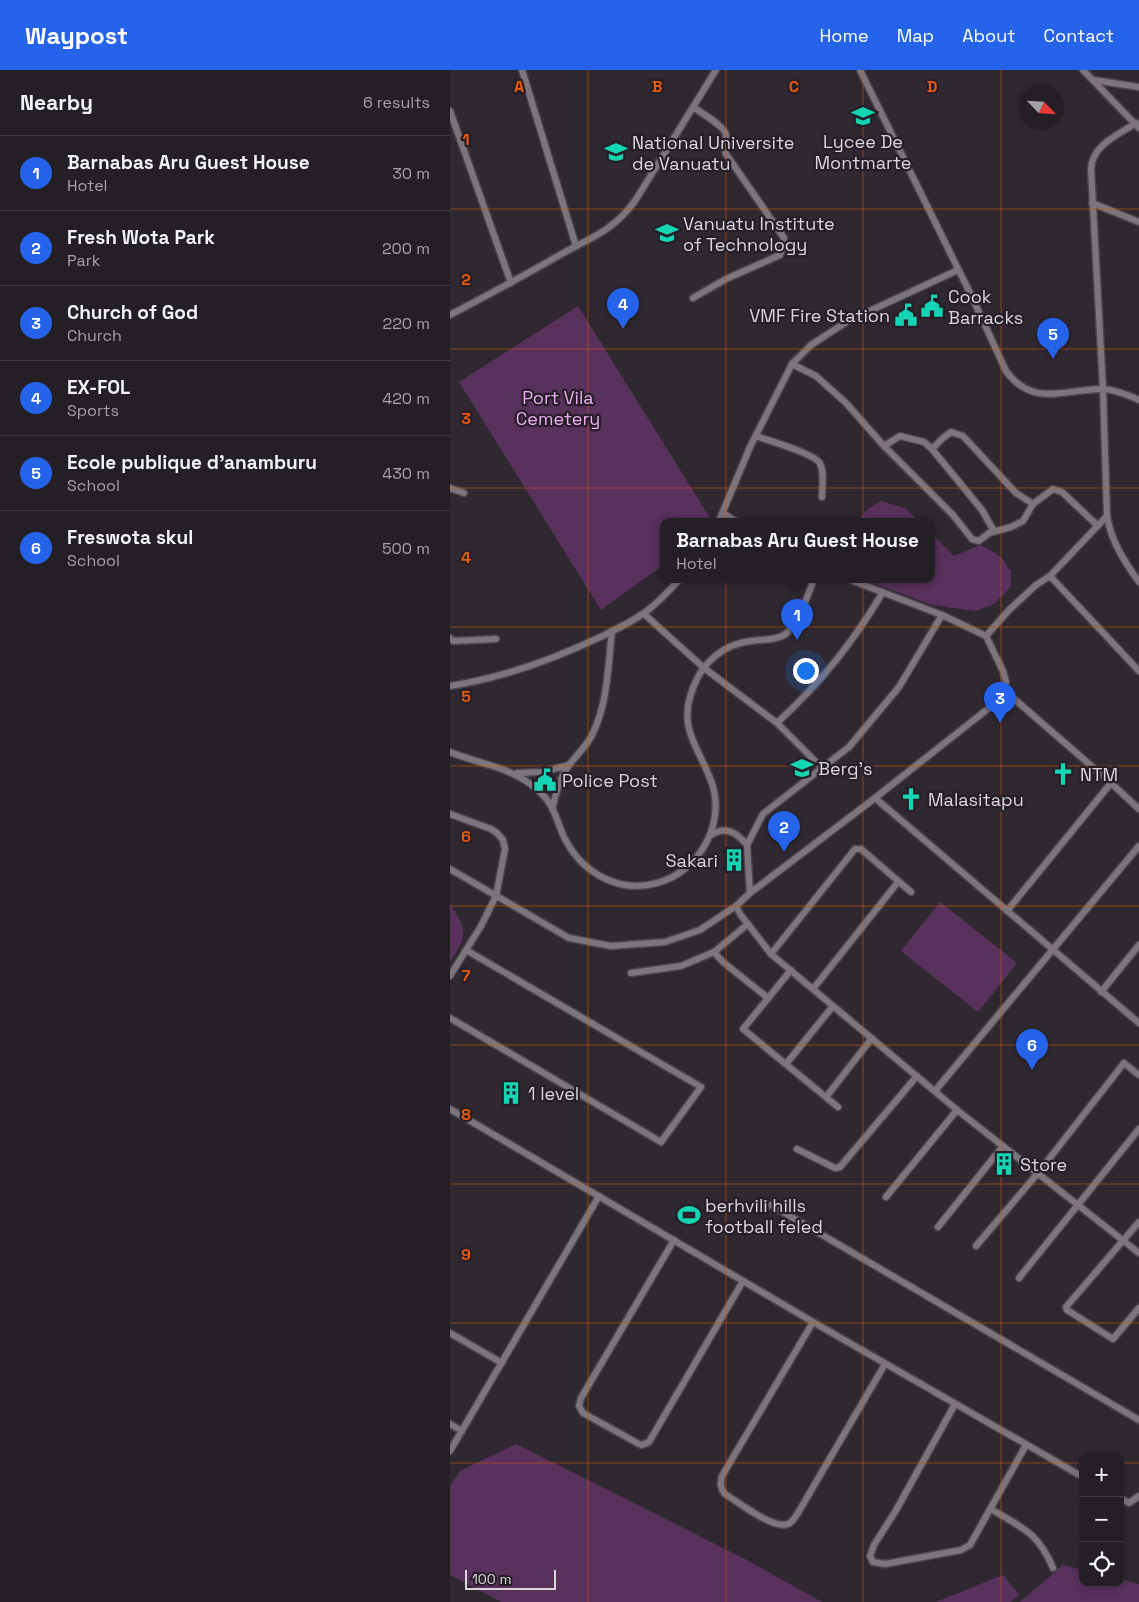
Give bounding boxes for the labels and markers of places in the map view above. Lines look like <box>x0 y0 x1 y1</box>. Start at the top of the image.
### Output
school or university icon: Lycee De Montmarte <box>850 103 876 129</box>
place label: Lycee De Montmarte <box>815 130 911 174</box>
place label: National Universite de Vanuatu <box>632 131 795 175</box>
school or university icon: National Universite de Vanuatu <box>603 139 629 165</box>
place label: Vanuatu Institute of Technology <box>683 212 835 256</box>
school or university icon: Vanuatu Institute of Technology <box>654 220 680 246</box>
place label: Cook Barracks <box>948 285 1023 329</box>
pin: 4 <box>607 288 639 329</box>
public building icon: Cook Barracks <box>919 293 945 319</box>
public building icon: VMF Fire Station <box>893 302 919 328</box>
place label: VMF Fire Station <box>749 304 890 327</box>
pin: 5 <box>1037 318 1069 359</box>
pin: 1 <box>781 599 813 640</box>
pin: 3 <box>984 682 1016 723</box>
school or university icon: Berg's <box>789 755 815 781</box>
place label: Berg's <box>818 757 873 780</box>
church icon: NTM <box>1050 761 1076 787</box>
place label: NTM <box>1080 763 1118 786</box>
public building icon: Police Post <box>532 767 558 793</box>
place label: Police Post <box>562 769 658 792</box>
church icon: Malasitapu <box>898 786 924 812</box>
place label: Malasitapu <box>928 788 1024 811</box>
pin: 2 <box>768 811 800 852</box>
building icon: Sakari <box>721 847 747 873</box>
place label: Sakari <box>666 849 718 872</box>
pin: 6 <box>1016 1029 1048 1070</box>
building icon: 1 level <box>498 1080 524 1106</box>
place label: 1 level <box>528 1082 579 1105</box>
building icon: Store <box>991 1151 1017 1177</box>
place label: Store <box>1020 1153 1067 1176</box>
place label: berhvili hills football feled <box>705 1194 823 1238</box>
sports icon: berhvili hills football feled <box>676 1202 702 1228</box>

